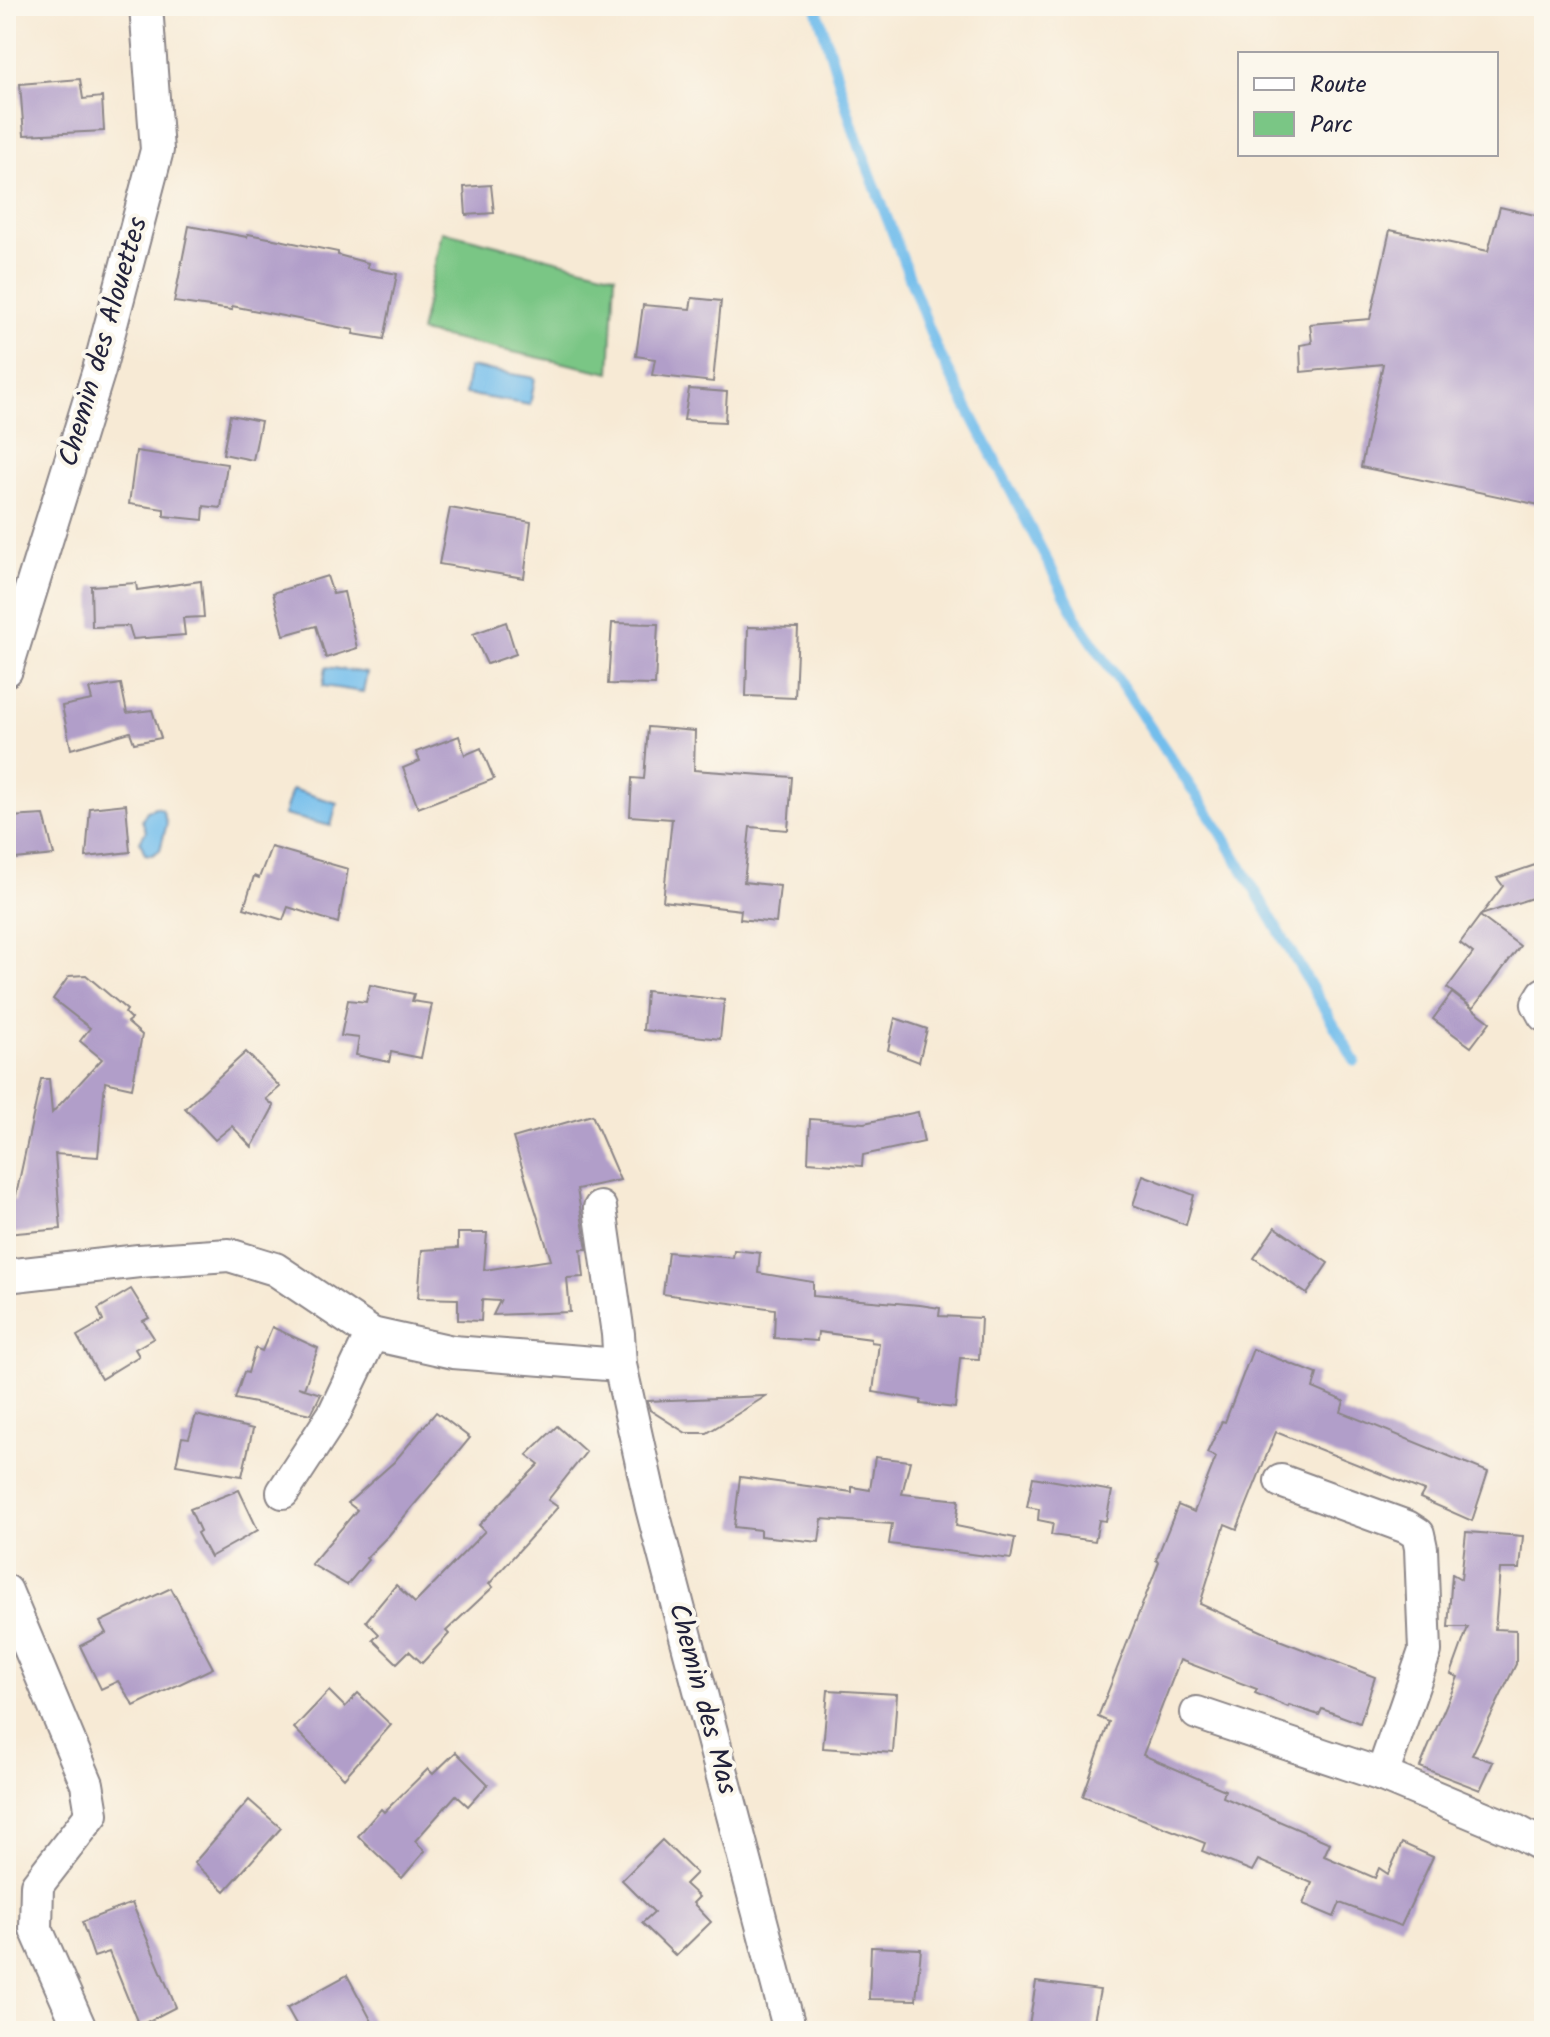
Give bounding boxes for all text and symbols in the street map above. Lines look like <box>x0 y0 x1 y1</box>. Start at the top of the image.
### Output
legend <box>1238 52 1498 156</box>
text: Route <box>1310 66 1367 105</box>
text: Parc <box>1310 106 1353 145</box>
street label: Chemin des Alouettes <box>47 212 161 472</box>
street label: Chemin des Mas <box>655 1598 749 1800</box>

